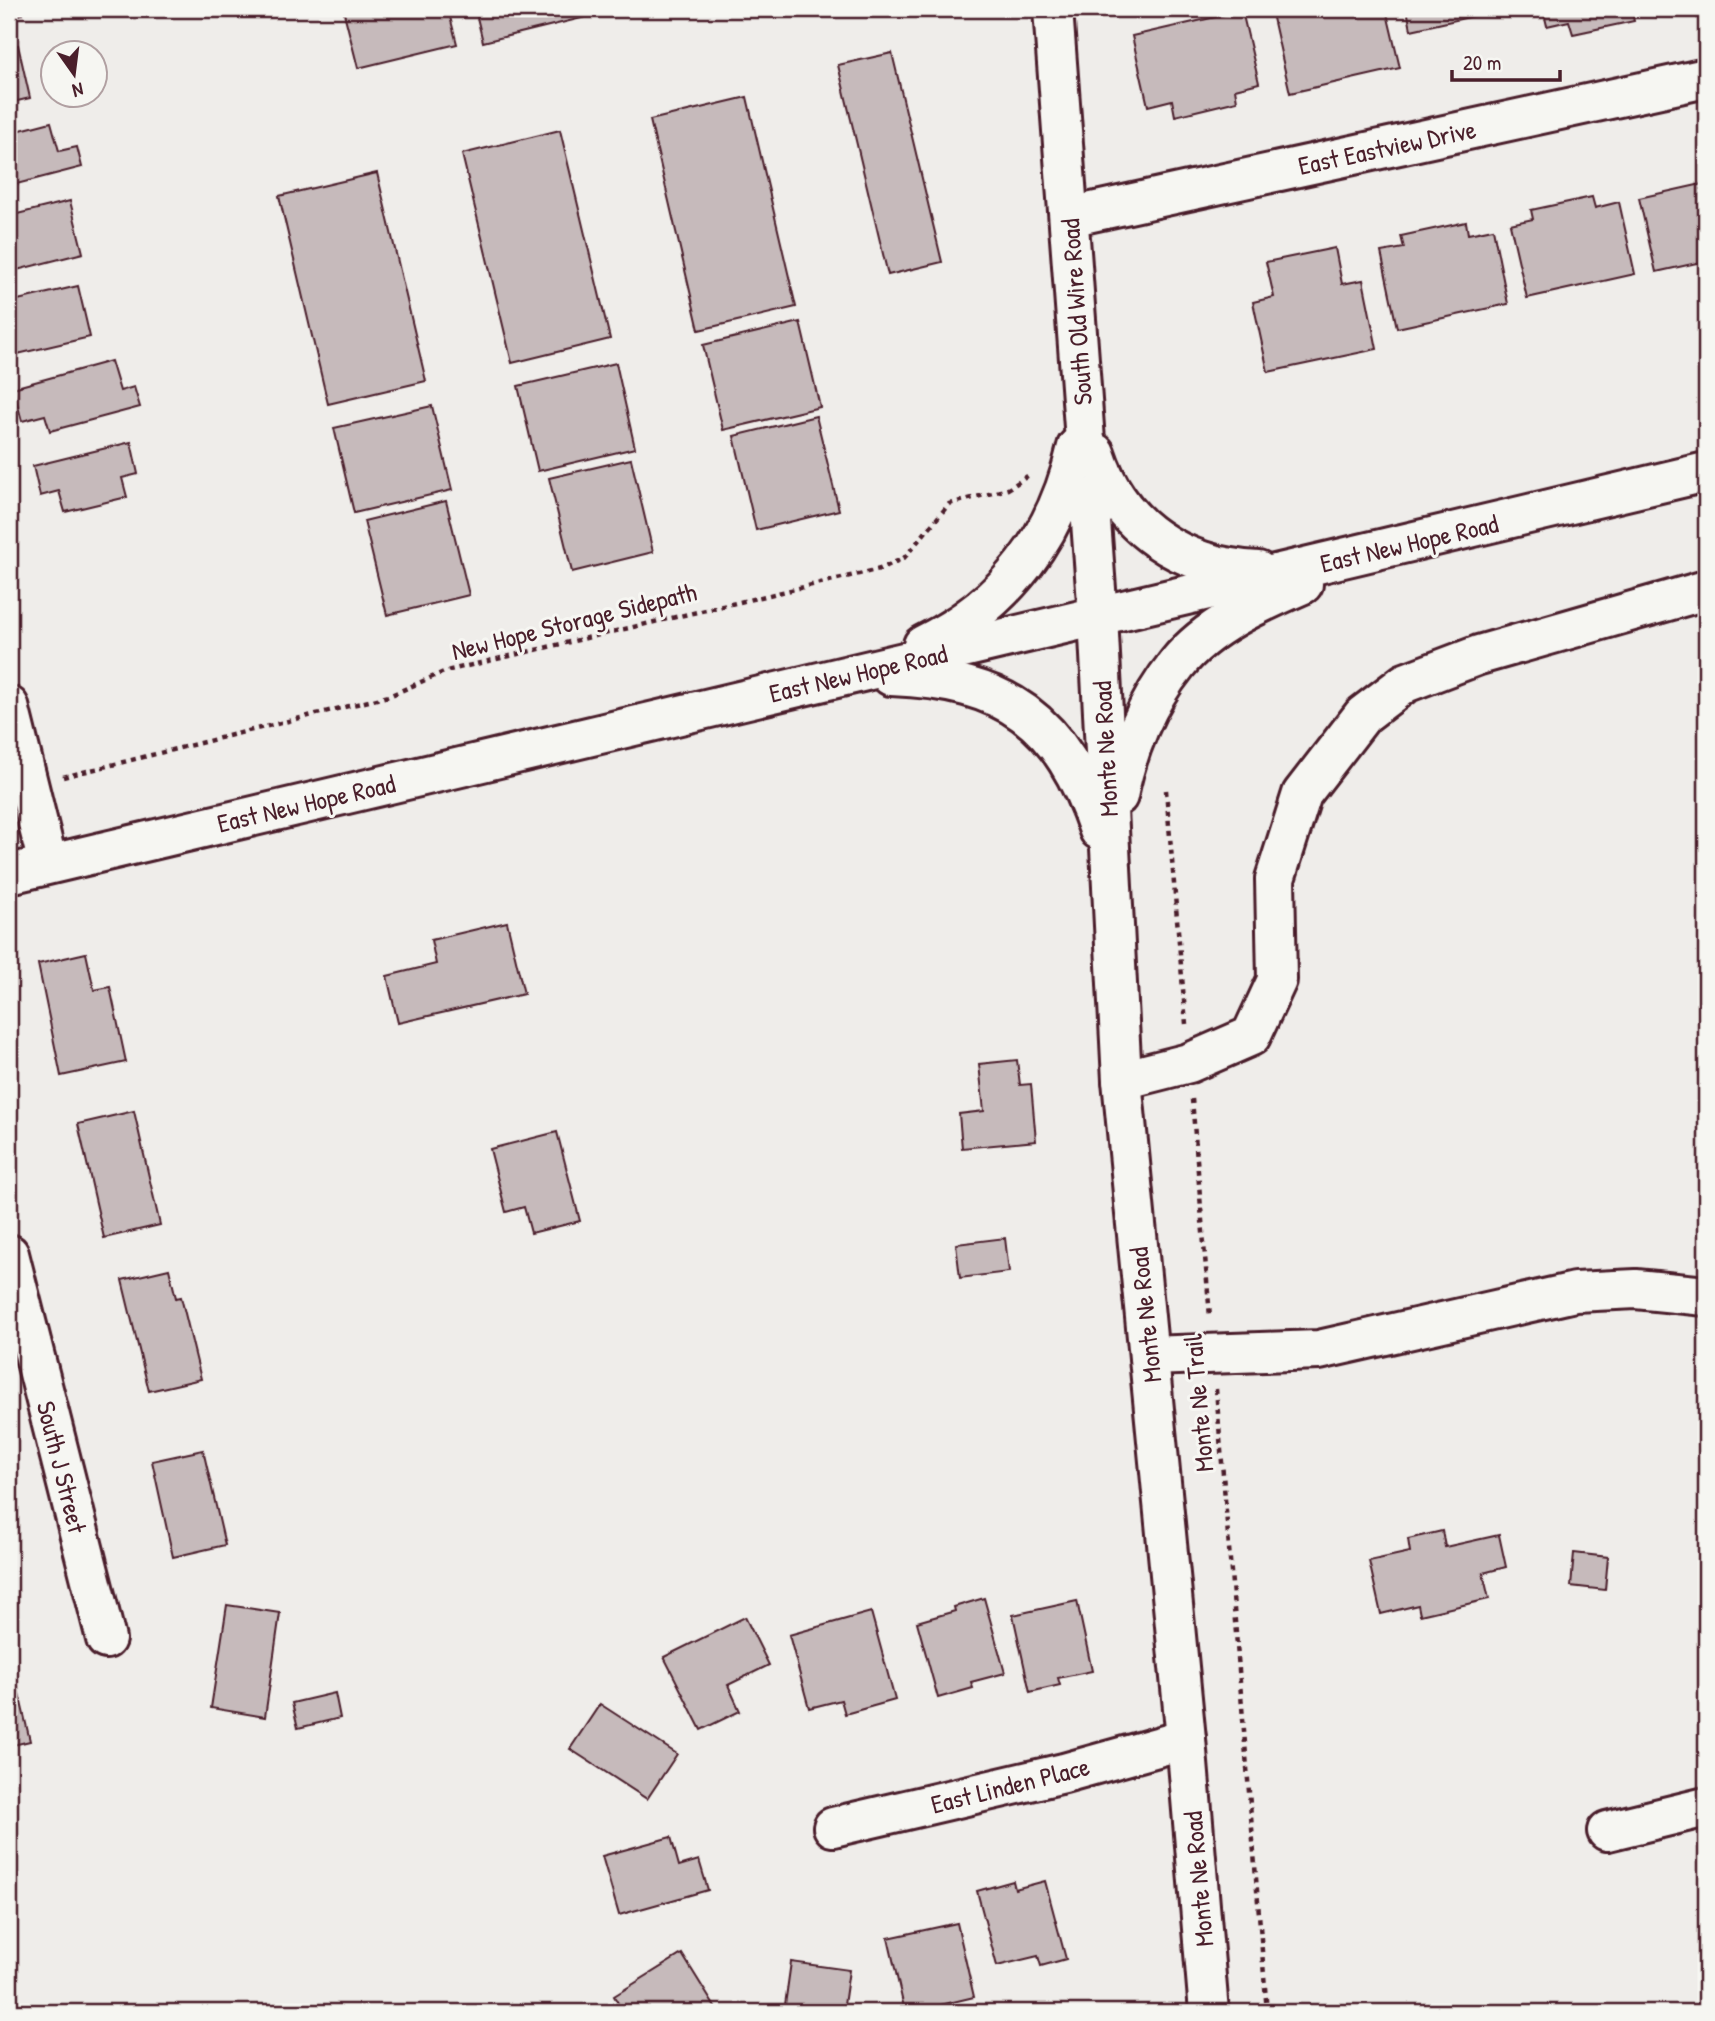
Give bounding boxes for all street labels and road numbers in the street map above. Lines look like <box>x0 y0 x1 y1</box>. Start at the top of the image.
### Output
street label: East Eastview Drive <box>1295 111 1479 183</box>
street label: South Old Wire Road <box>1052 218 1100 406</box>
street label: East New Hope Road <box>1317 506 1501 580</box>
street label: New Hope Storage Sidepath <box>448 574 700 668</box>
street label: East New Hope Road <box>766 636 950 710</box>
street label: Monte Ne Road <box>1084 680 1126 818</box>
street label: East New Hope Road <box>214 766 398 840</box>
street label: Monte Ne Road <box>1121 1246 1169 1384</box>
street label: Monte Ne Trail <box>1175 1333 1221 1473</box>
street label: South J Street <box>29 1397 96 1538</box>
street label: East Linden Place <box>927 1748 1093 1822</box>
street label: Monte Ne Road <box>1175 1810 1221 1948</box>

